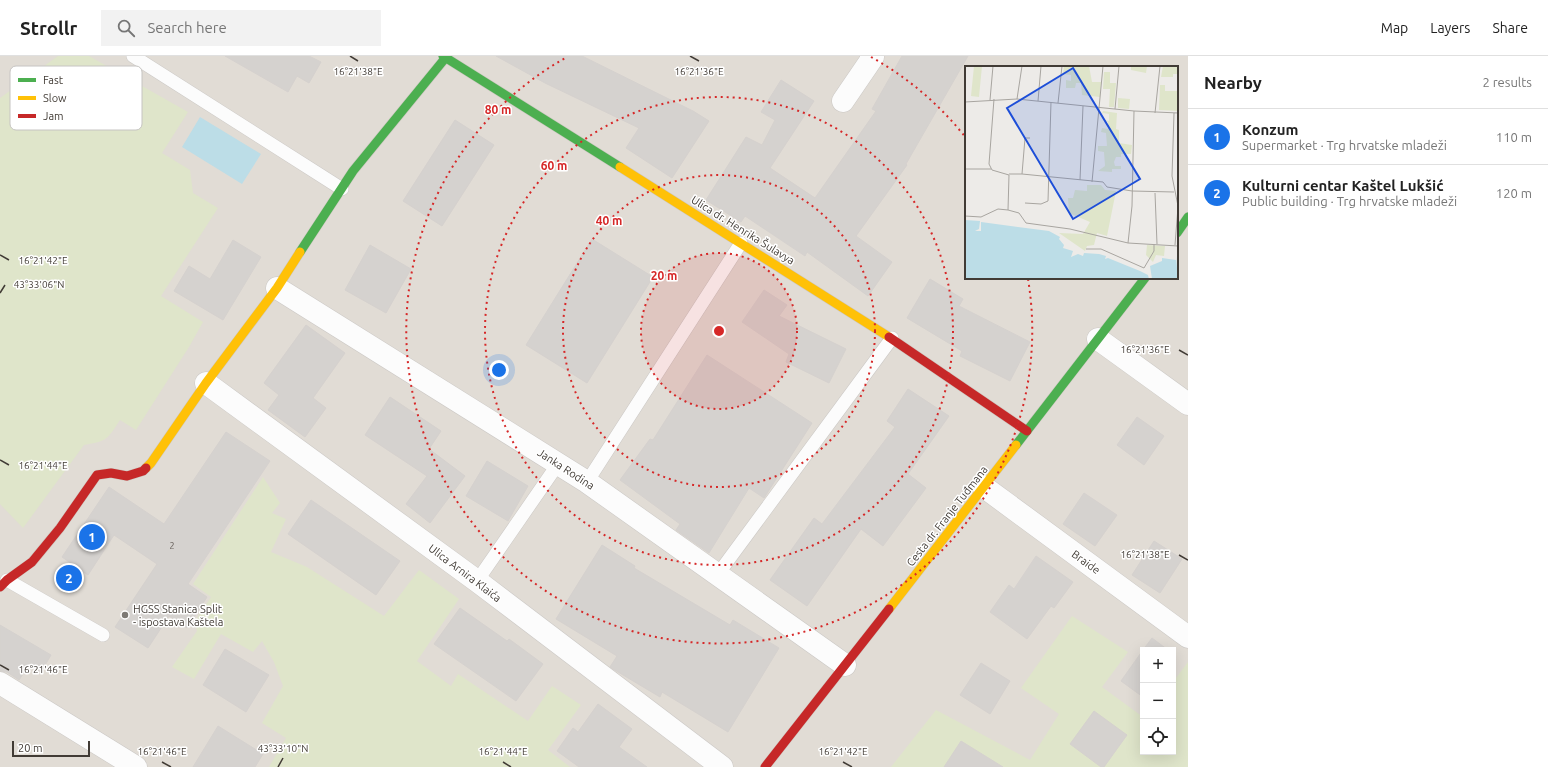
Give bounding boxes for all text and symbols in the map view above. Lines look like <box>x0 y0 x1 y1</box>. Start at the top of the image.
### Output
search box <box>101 10 381 46</box>
text: Strollr <box>20 17 77 39</box>
icon: search <box>115 17 137 39</box>
text: Search here <box>147 19 227 36</box>
text: Map <box>1381 20 1408 36</box>
text: Layers <box>1430 20 1470 36</box>
text: Share <box>1492 20 1528 36</box>
legend <box>10 66 142 130</box>
text: 16°21'38"E <box>333 66 383 77</box>
text: 16°21'36"E <box>674 66 724 77</box>
inset map <box>965 66 1178 279</box>
text: Nearby <box>1204 73 1262 92</box>
text: Fast <box>43 74 64 86</box>
text: 2 results <box>1482 75 1532 89</box>
text: Slow <box>43 92 67 104</box>
text: 80 m <box>485 103 511 116</box>
text: Jam <box>43 110 64 122</box>
text: Konzum <box>1242 121 1298 138</box>
text: 1 <box>1213 130 1221 144</box>
text: 110 m <box>1496 130 1532 144</box>
text: Supermarket · Trg hrvatske mladeži <box>1242 138 1447 152</box>
text: 60 m <box>541 159 567 172</box>
text: Kulturni centar Kaštel Lukšić <box>1242 177 1444 194</box>
text: 2 <box>1213 186 1221 200</box>
text: 120 m <box>1496 186 1532 200</box>
street label: Ulica dr. Henrika Šulavya <box>689 192 797 267</box>
text: Public building · Trg hrvatske mladeži <box>1242 194 1457 208</box>
text: 40 m <box>596 214 622 227</box>
text: 16°21'42"E <box>18 255 68 266</box>
text: 20 m <box>651 269 677 282</box>
text: 43°33'06"N <box>14 279 64 290</box>
centre of rings <box>712 324 726 338</box>
text: 16°21'36"E <box>1120 344 1170 355</box>
your location <box>489 360 509 380</box>
street label: Janka Rodina <box>535 446 597 492</box>
text: 16°21'44"E <box>18 460 68 471</box>
street label: Cesta dr. Franje Tuđmana <box>904 463 990 569</box>
pin: 1 <box>79 522 105 552</box>
house number: 2 <box>169 541 175 551</box>
street label: Ulica Arnira Klaića <box>426 542 504 604</box>
street label: Braide <box>1070 548 1102 576</box>
text: 16°21'38"E <box>1120 549 1170 560</box>
pin: 2 <box>56 563 82 593</box>
place label: HGSS Stanica Split - ispostava Kaštela <box>133 603 223 628</box>
marker: HGSS Stanica Split - ispostava Kaštela <box>120 610 130 620</box>
map controls <box>1140 647 1176 755</box>
button: + <box>1140 647 1176 683</box>
text: 16°21'46"E <box>18 664 68 675</box>
button: − <box>1140 683 1176 719</box>
button: locate <box>1140 719 1176 755</box>
scale bar <box>12 739 90 758</box>
text: 20 m <box>18 742 42 754</box>
text: 43°33'10"N <box>258 743 308 754</box>
text: 16°21'46"E <box>137 746 187 757</box>
text: 16°21'44"E <box>478 746 528 757</box>
text: 16°21'42"E <box>818 746 868 757</box>

